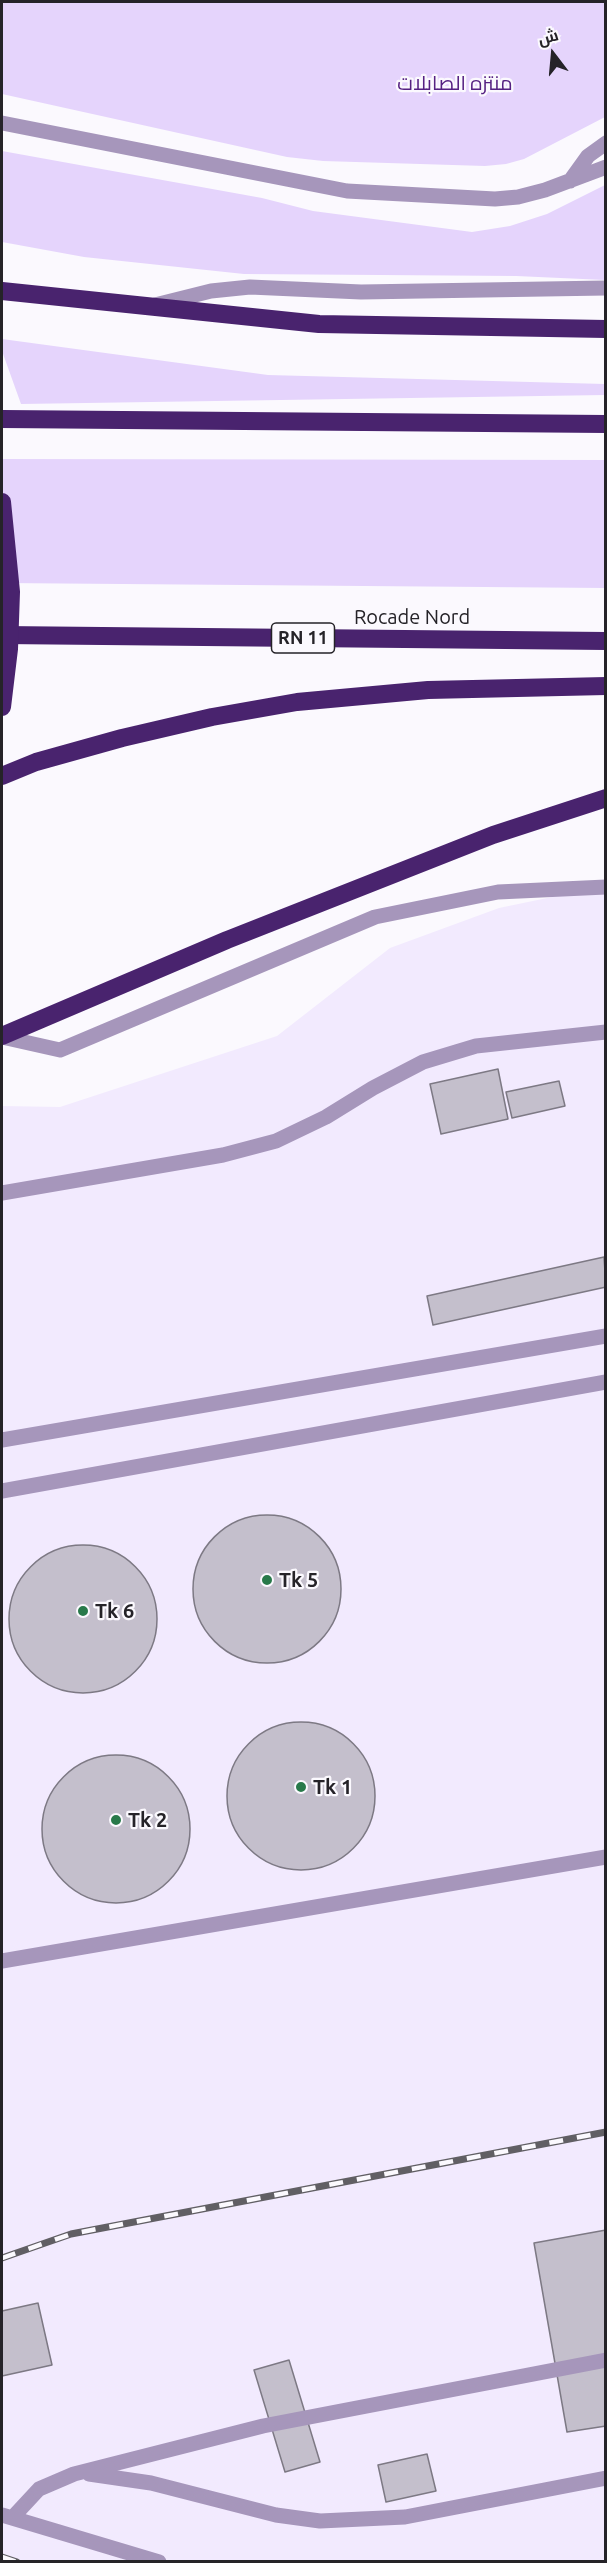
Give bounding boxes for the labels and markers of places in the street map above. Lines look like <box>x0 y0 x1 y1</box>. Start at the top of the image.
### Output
place label: Tk 5 <box>279 1568 318 1592</box>
marker: Tk 5 <box>260 1573 274 1587</box>
place label: Tk 6 <box>95 1599 134 1623</box>
marker: Tk 6 <box>76 1604 90 1618</box>
place label: Tk 1 <box>313 1775 352 1799</box>
marker: Tk 1 <box>294 1780 308 1794</box>
place label: Tk 2 <box>128 1808 167 1832</box>
marker: Tk 2 <box>109 1813 123 1827</box>

